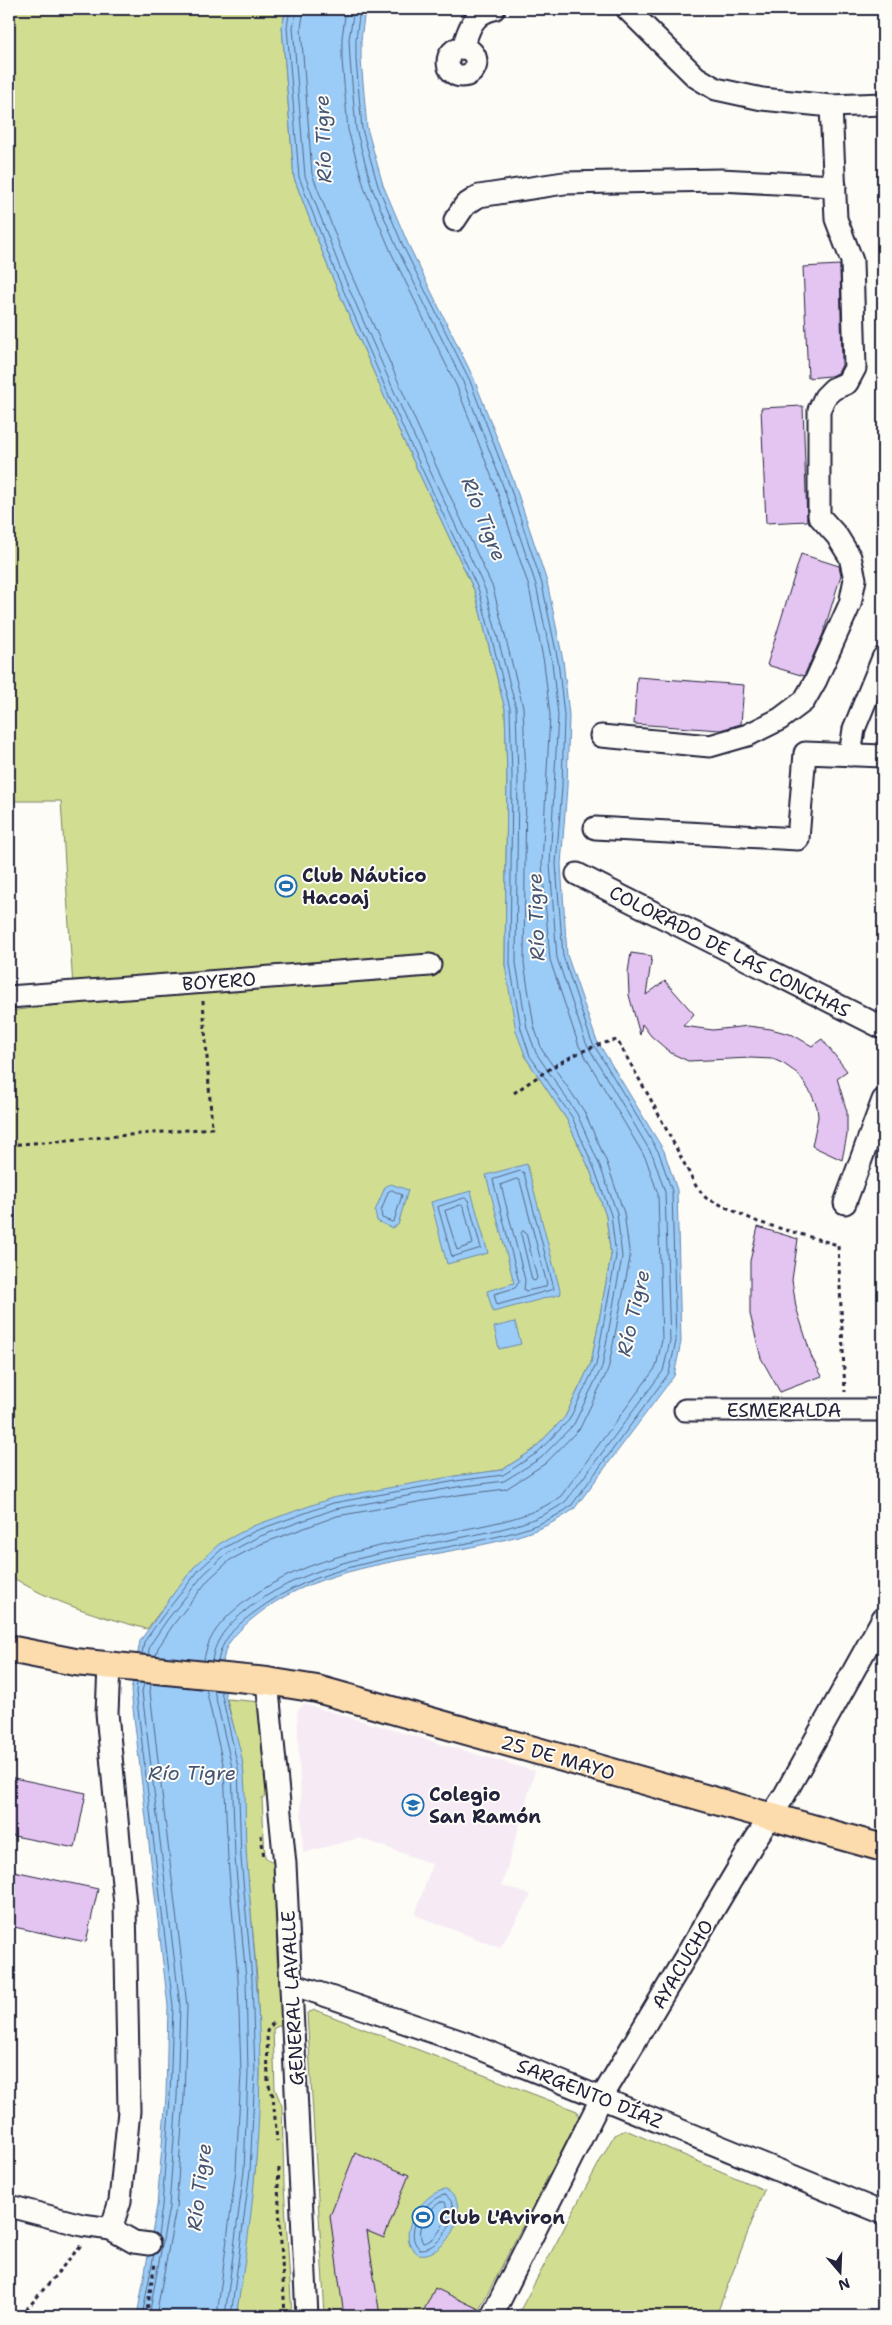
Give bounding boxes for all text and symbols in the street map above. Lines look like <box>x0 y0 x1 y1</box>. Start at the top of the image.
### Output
water label: Río Tigre <box>308 95 338 183</box>
water label: Río Tigre <box>455 473 513 565</box>
place label: Club Náutico Hacoaj <box>302 863 427 910</box>
water label: Río Tigre <box>521 873 551 961</box>
sports icon: Club Náutico Hacoaj <box>274 874 298 898</box>
street label: COLORADO DE LAS CONCHAS <box>605 880 855 1023</box>
street label: BOYERO <box>181 966 257 997</box>
water label: Río Tigre <box>610 1267 656 1359</box>
street label: ESMERALDA <box>727 1398 841 1423</box>
street label: 25 DE MAYO <box>498 1729 618 1786</box>
water label: Río Tigre <box>148 1760 236 1786</box>
place label: Colegio San Ramón <box>429 1782 541 1829</box>
school or university icon: Colegio San Ramón <box>401 1793 425 1817</box>
street label: GENERAL LAVALLE <box>275 1910 310 2086</box>
street label: AYACUCHO <box>646 1915 719 2014</box>
street label: SARGENTO DÍAZ <box>513 2052 667 2134</box>
water label: Río Tigre <box>181 2142 217 2232</box>
sports icon: Club L'Aviron <box>411 2205 435 2229</box>
place label: Club L'Aviron <box>439 2205 565 2230</box>
north arrow <box>814 2248 864 2298</box>
text: N <box>836 2274 852 2295</box>

